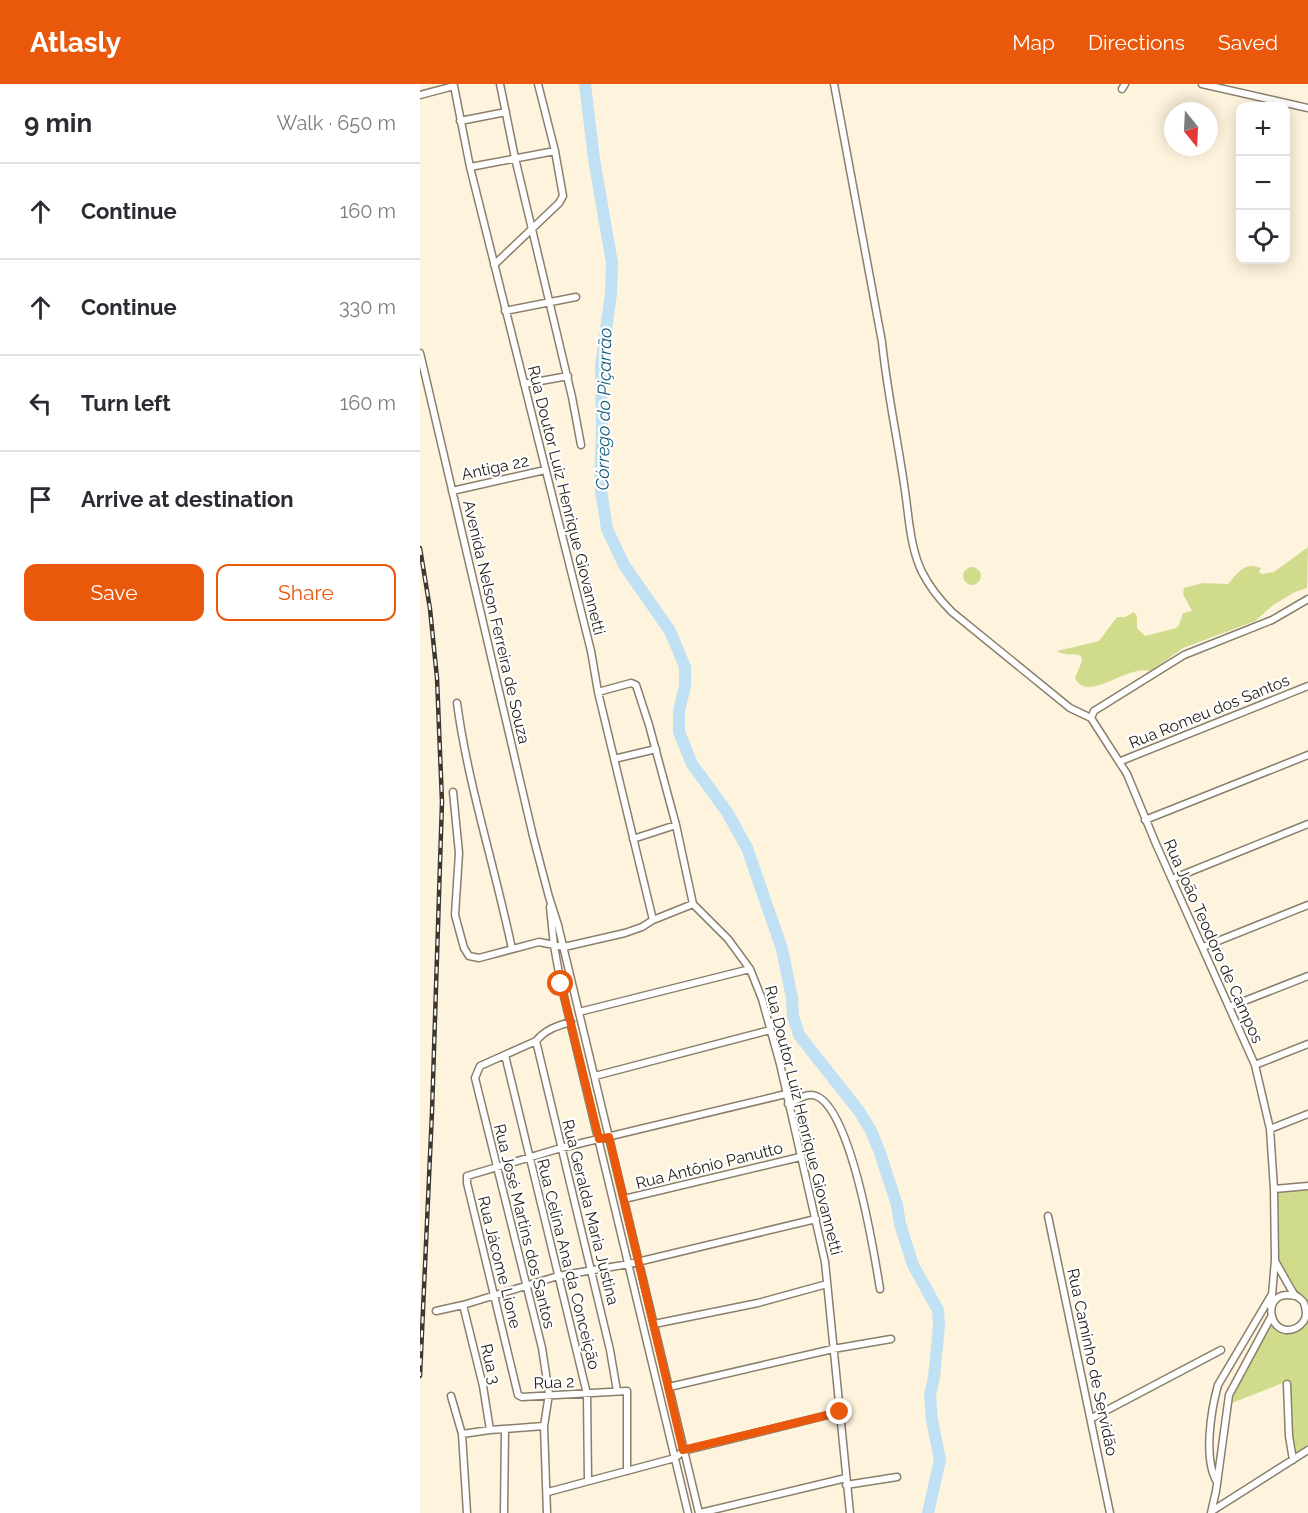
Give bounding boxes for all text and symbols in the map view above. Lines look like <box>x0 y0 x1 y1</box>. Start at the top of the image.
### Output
text: Atlasly <box>30 26 121 59</box>
text: Map <box>1012 30 1055 55</box>
text: Directions <box>1088 30 1185 55</box>
text: Saved <box>1218 30 1278 55</box>
north arrow <box>1164 102 1218 156</box>
map controls <box>1236 102 1290 264</box>
button: + <box>1236 102 1290 156</box>
text: 9 min <box>24 108 92 138</box>
text: Walk · 650 m <box>277 111 396 135</box>
button: − <box>1236 156 1290 210</box>
icon: ahead <box>24 195 57 228</box>
text: Continue <box>81 198 177 224</box>
text: 160 m <box>340 199 396 223</box>
button: locate <box>1236 210 1290 264</box>
icon: ahead <box>24 291 57 324</box>
text: Continue <box>81 294 177 320</box>
text: 330 m <box>339 295 396 319</box>
water label: Córrego do Piçarrão <box>592 327 615 491</box>
street label: Rua Doutor Luiz Henrique Giovannetti <box>524 363 609 637</box>
icon: left <box>24 387 57 420</box>
text: Turn left <box>81 390 171 416</box>
text: 160 m <box>340 391 396 415</box>
street label: Antiga 22 <box>460 451 530 484</box>
icon: arrive <box>24 483 57 516</box>
text: Arrive at destination <box>81 486 294 512</box>
street label: Avenida Nelson Ferreira de Souza <box>459 498 534 746</box>
button: Save <box>24 564 204 621</box>
button: Share <box>216 564 396 621</box>
street label: Rua Romeu dos Santos <box>1126 670 1292 752</box>
street label: Rua João Teodoro de Campos <box>1160 836 1267 1046</box>
route start <box>547 970 573 996</box>
street label: Rua Doutor Luiz Henrique Giovannetti <box>761 983 846 1257</box>
street label: Rua Geralda Maria Justina <box>558 1117 623 1307</box>
street label: Rua José Martins dos Santos <box>490 1122 559 1331</box>
street label: Rua Antônio Panutto <box>634 1138 785 1193</box>
street label: Rua Celina Ana da Conceição <box>533 1157 604 1372</box>
street label: Rua Jácome Lione <box>474 1194 525 1330</box>
street label: Rua Caminho de Servidão <box>1063 1267 1122 1458</box>
street label: Rua 3 <box>477 1342 504 1386</box>
street label: Rua 2 <box>533 1372 575 1393</box>
route end <box>826 1398 852 1424</box>

